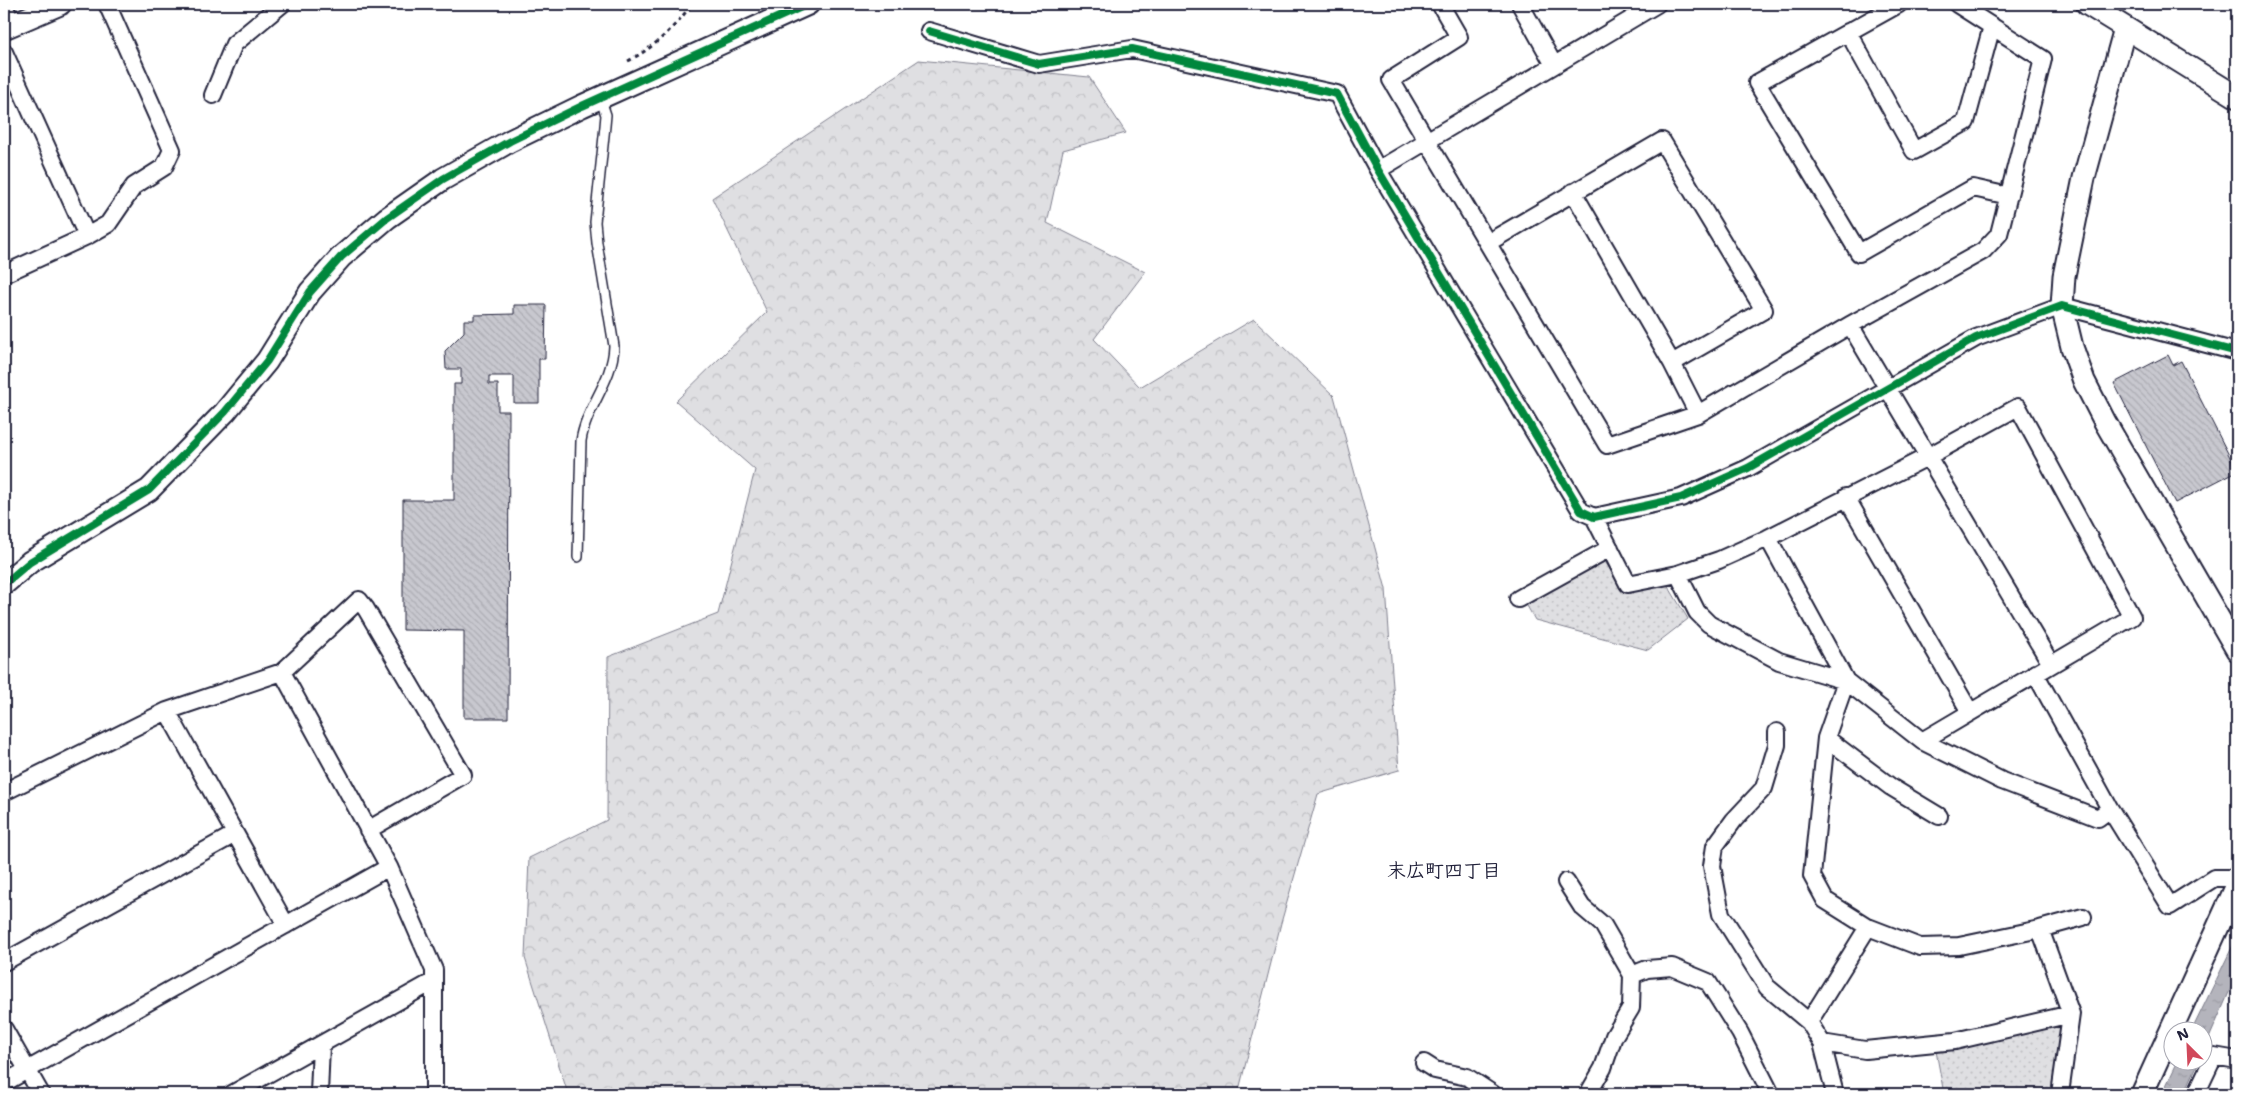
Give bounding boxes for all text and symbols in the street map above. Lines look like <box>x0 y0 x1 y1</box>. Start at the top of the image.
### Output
district label: 末広町四丁目 <box>1387 858 1501 883</box>
north arrow <box>2164 1020 2214 1070</box>
text: N <box>2174 1024 2191 1045</box>

